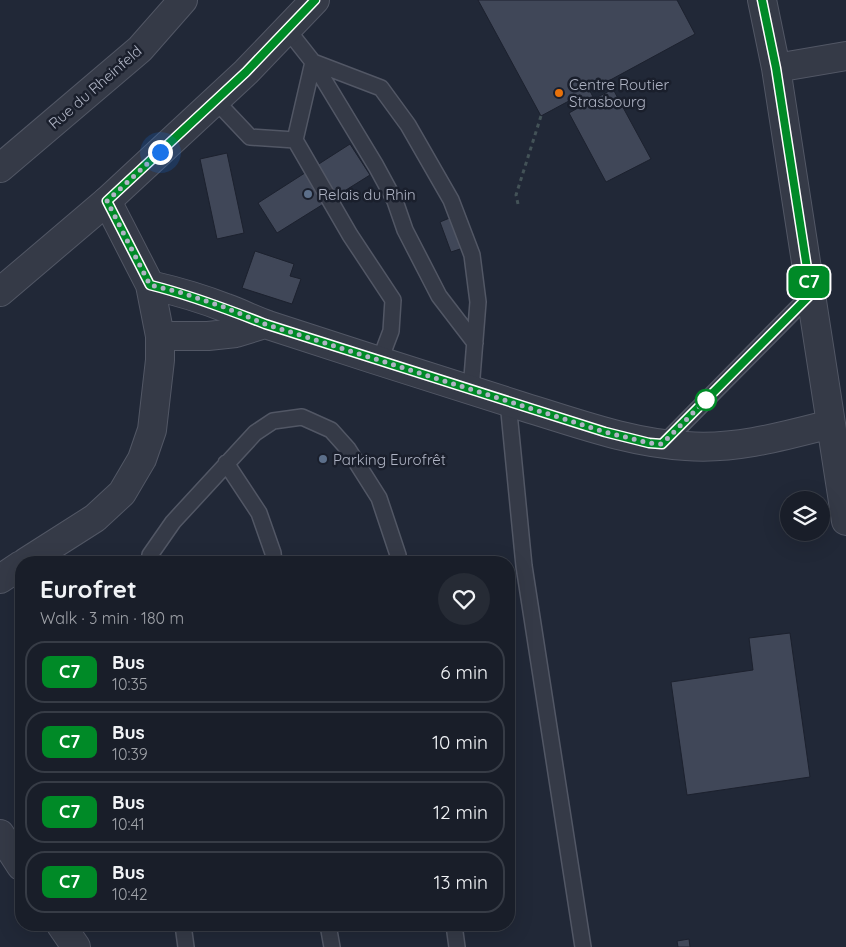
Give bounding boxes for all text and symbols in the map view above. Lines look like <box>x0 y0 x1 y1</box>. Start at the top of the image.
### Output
street label: Rue du Rheinfeld <box>44 41 146 133</box>
place label: Centre Routier Strasbourg <box>569 75 669 111</box>
marker: Centre Routier Strasbourg <box>553 87 565 99</box>
your location <box>148 140 173 165</box>
place label: Relais du Rhin <box>318 185 416 204</box>
marker: Relais du Rhin <box>302 188 314 200</box>
line badge: C7 <box>786 266 832 298</box>
text: C7 <box>798 270 820 293</box>
unlabelled marker <box>695 389 717 411</box>
place label: Parking Eurofrêt <box>333 450 446 469</box>
marker: Parking Eurofrêt <box>317 453 329 465</box>
map controls <box>780 491 830 541</box>
button: layers <box>780 491 830 541</box>
button: heart <box>438 573 490 625</box>
text: Eurofret <box>40 574 137 604</box>
text: Walk · 3 min · 180 m <box>40 608 184 628</box>
text: Bus <box>112 650 145 674</box>
text: C7 <box>59 660 80 683</box>
text: 6 min <box>440 660 488 684</box>
text: 10:35 <box>112 674 148 694</box>
text: Bus <box>112 720 145 744</box>
text: C7 <box>59 730 80 753</box>
text: 10 min <box>432 730 488 754</box>
text: 10:39 <box>112 744 148 764</box>
text: Bus <box>112 790 145 814</box>
text: C7 <box>59 800 80 823</box>
text: 12 min <box>433 800 488 824</box>
text: 10:41 <box>112 814 145 834</box>
text: Bus <box>112 860 145 884</box>
text: C7 <box>59 870 80 893</box>
text: 13 min <box>433 870 488 894</box>
text: 10:42 <box>112 884 148 904</box>

